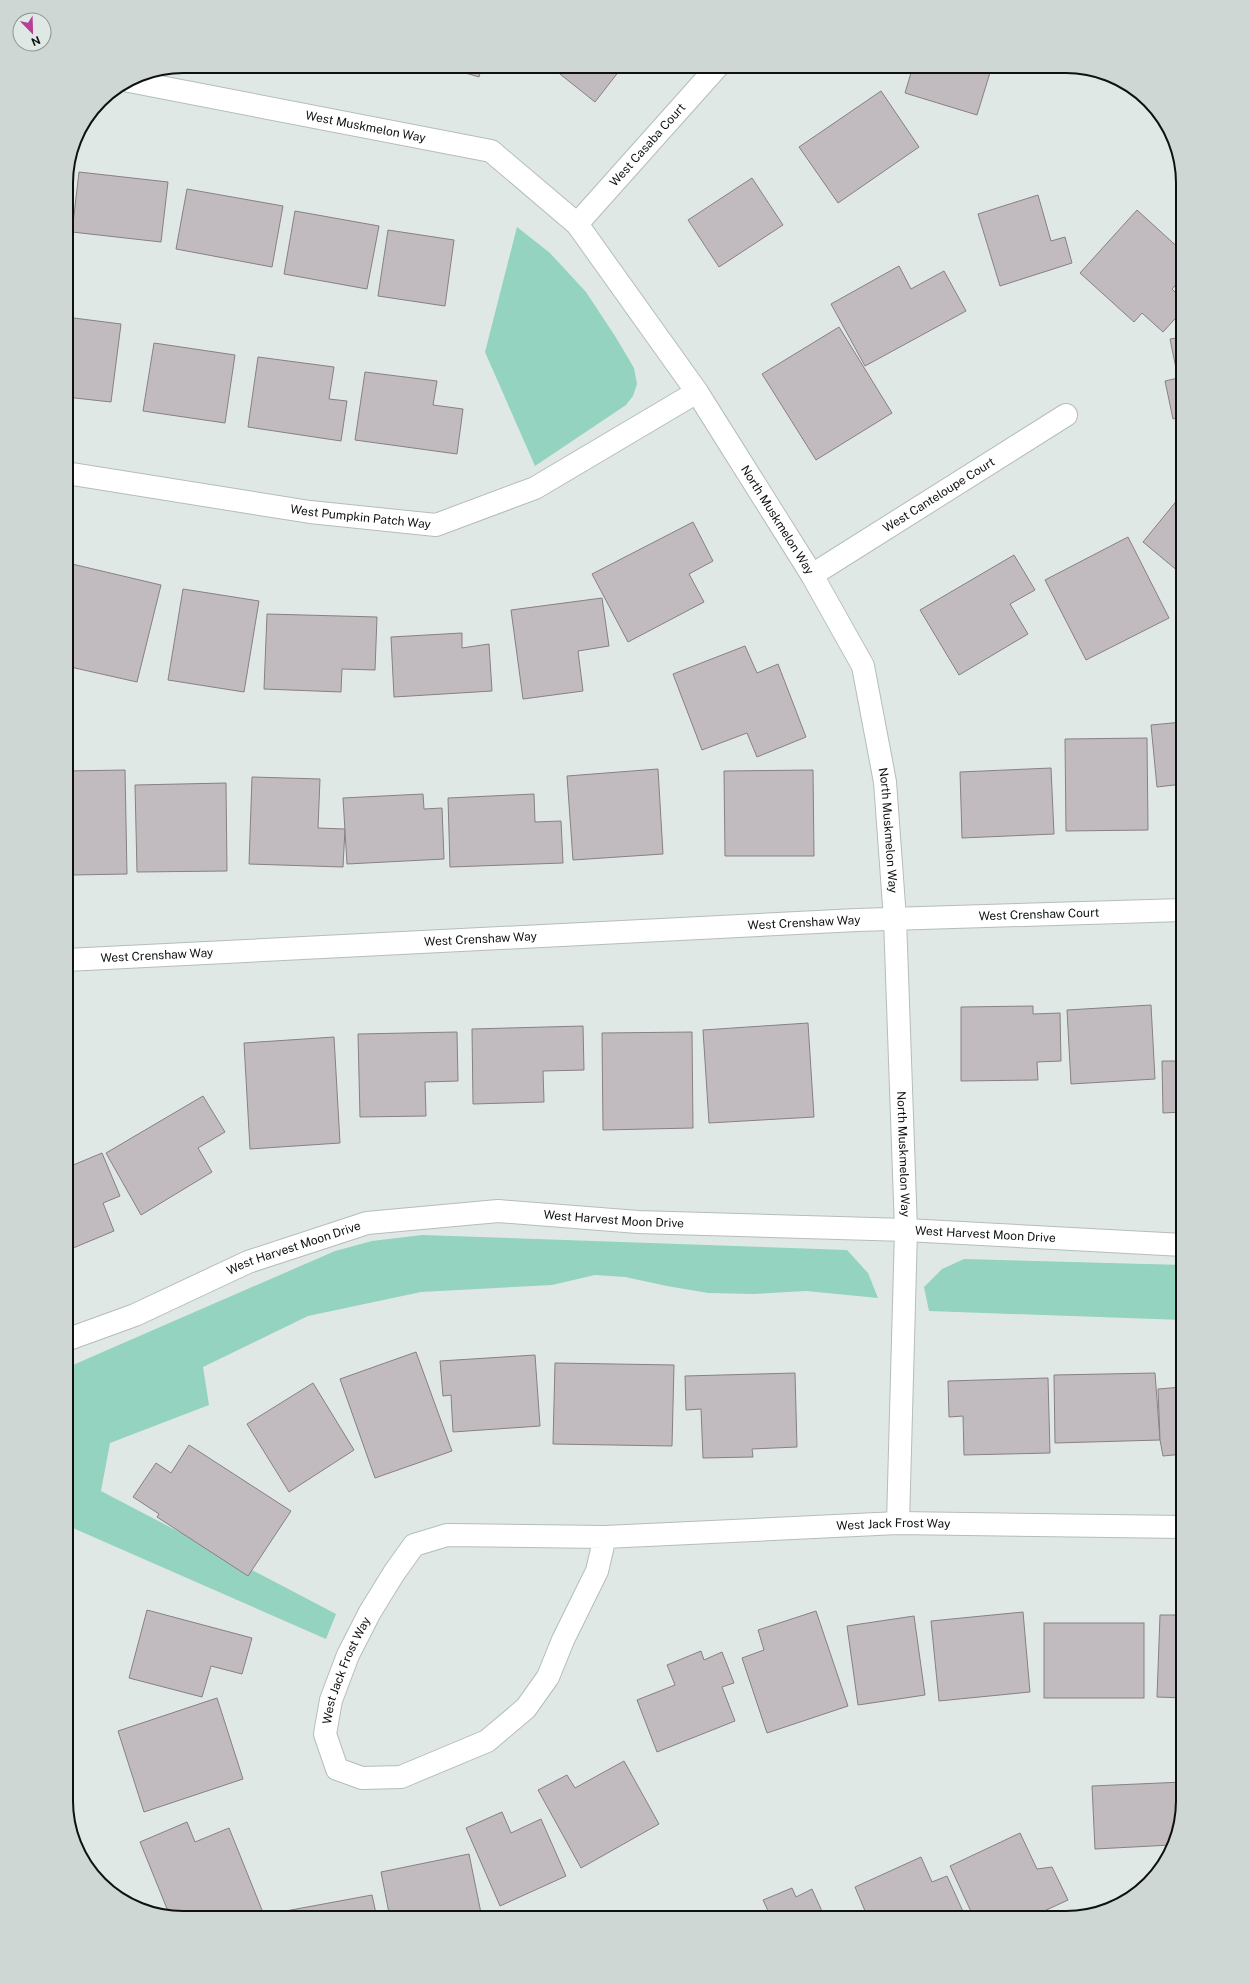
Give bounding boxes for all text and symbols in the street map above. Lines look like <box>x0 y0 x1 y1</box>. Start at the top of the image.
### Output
north arrow <box>12 12 52 52</box>
text: N <box>30 34 42 48</box>
street label: West Casaba Court <box>607 100 689 189</box>
street label: West Muskmelon Way <box>304 108 428 145</box>
street label: West Canteloupe Court <box>881 455 998 535</box>
street label: North Muskmelon Way <box>738 463 817 577</box>
street label: West Pumpkin Patch Way <box>289 502 432 531</box>
street label: North Muskmelon Way <box>875 766 900 894</box>
street label: West Crenshaw Court <box>978 906 1100 923</box>
street label: West Crenshaw Way <box>747 913 861 933</box>
street label: West Crenshaw Way <box>424 929 538 949</box>
street label: West Crenshaw Way <box>100 946 214 965</box>
street label: North Muskmelon Way <box>894 1091 913 1218</box>
street label: West Harvest Moon Drive <box>543 1208 684 1230</box>
street label: West Harvest Moon Drive <box>225 1218 363 1278</box>
street label: West Harvest Moon Drive <box>915 1223 1056 1245</box>
street label: West Jack Frost Way <box>836 1516 951 1533</box>
street label: West Jack Frost Way <box>320 1614 374 1725</box>

